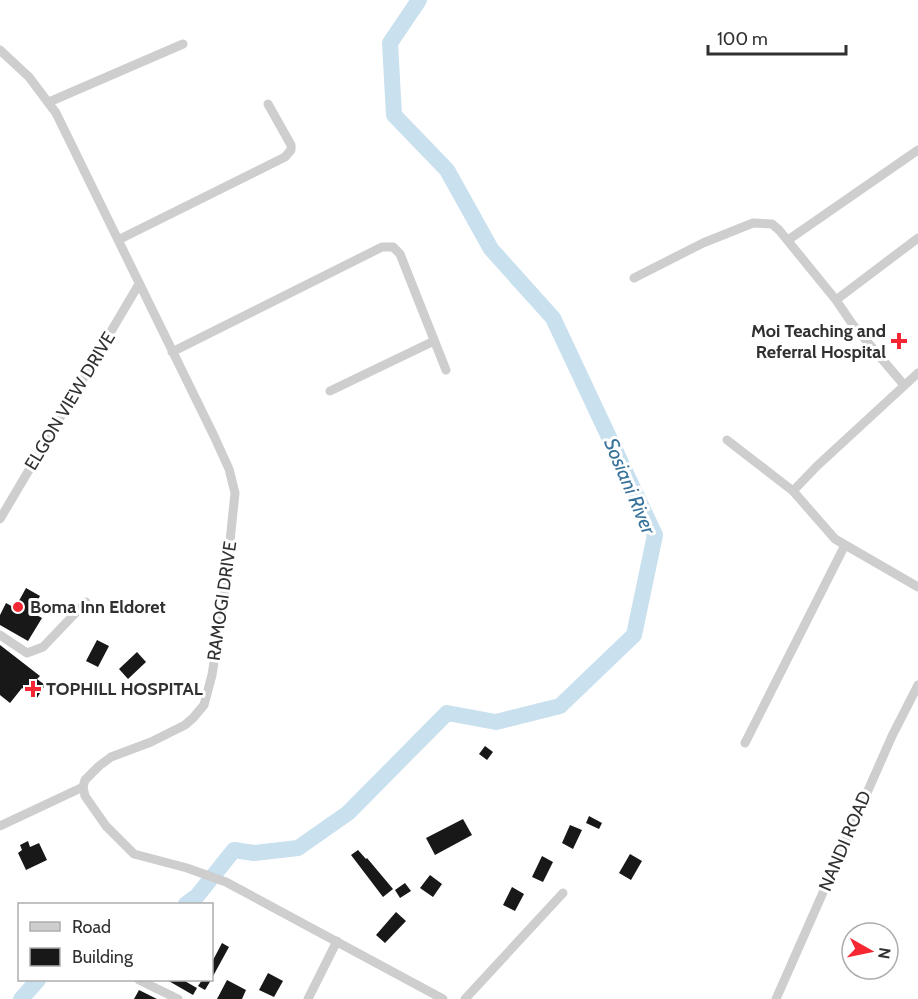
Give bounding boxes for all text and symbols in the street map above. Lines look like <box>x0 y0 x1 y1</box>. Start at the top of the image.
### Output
scale bar <box>708 18 846 56</box>
text: 100 m <box>717 28 768 50</box>
place label: Moi Teaching and Referral Hospital <box>751 320 886 363</box>
street label: ELGON VIEW DRIVE <box>20 328 120 474</box>
marker: Moi Teaching and Referral Hospital <box>890 332 908 350</box>
water label: Sosiani River <box>599 434 661 538</box>
street label: RAMOGI DRIVE <box>203 540 241 662</box>
place label: Boma Inn Eldoret <box>30 596 166 618</box>
marker: Boma Inn Eldoret <box>11 600 25 614</box>
place label: TOPHILL HOSPITAL <box>46 678 203 700</box>
marker: TOPHILL HOSPITAL <box>24 680 42 698</box>
street label: NANDI ROAD <box>814 788 876 894</box>
legend <box>18 903 213 981</box>
text: Road <box>72 916 111 938</box>
north arrow <box>840 921 900 981</box>
text: Building <box>72 946 134 968</box>
text: N <box>874 946 895 960</box>

